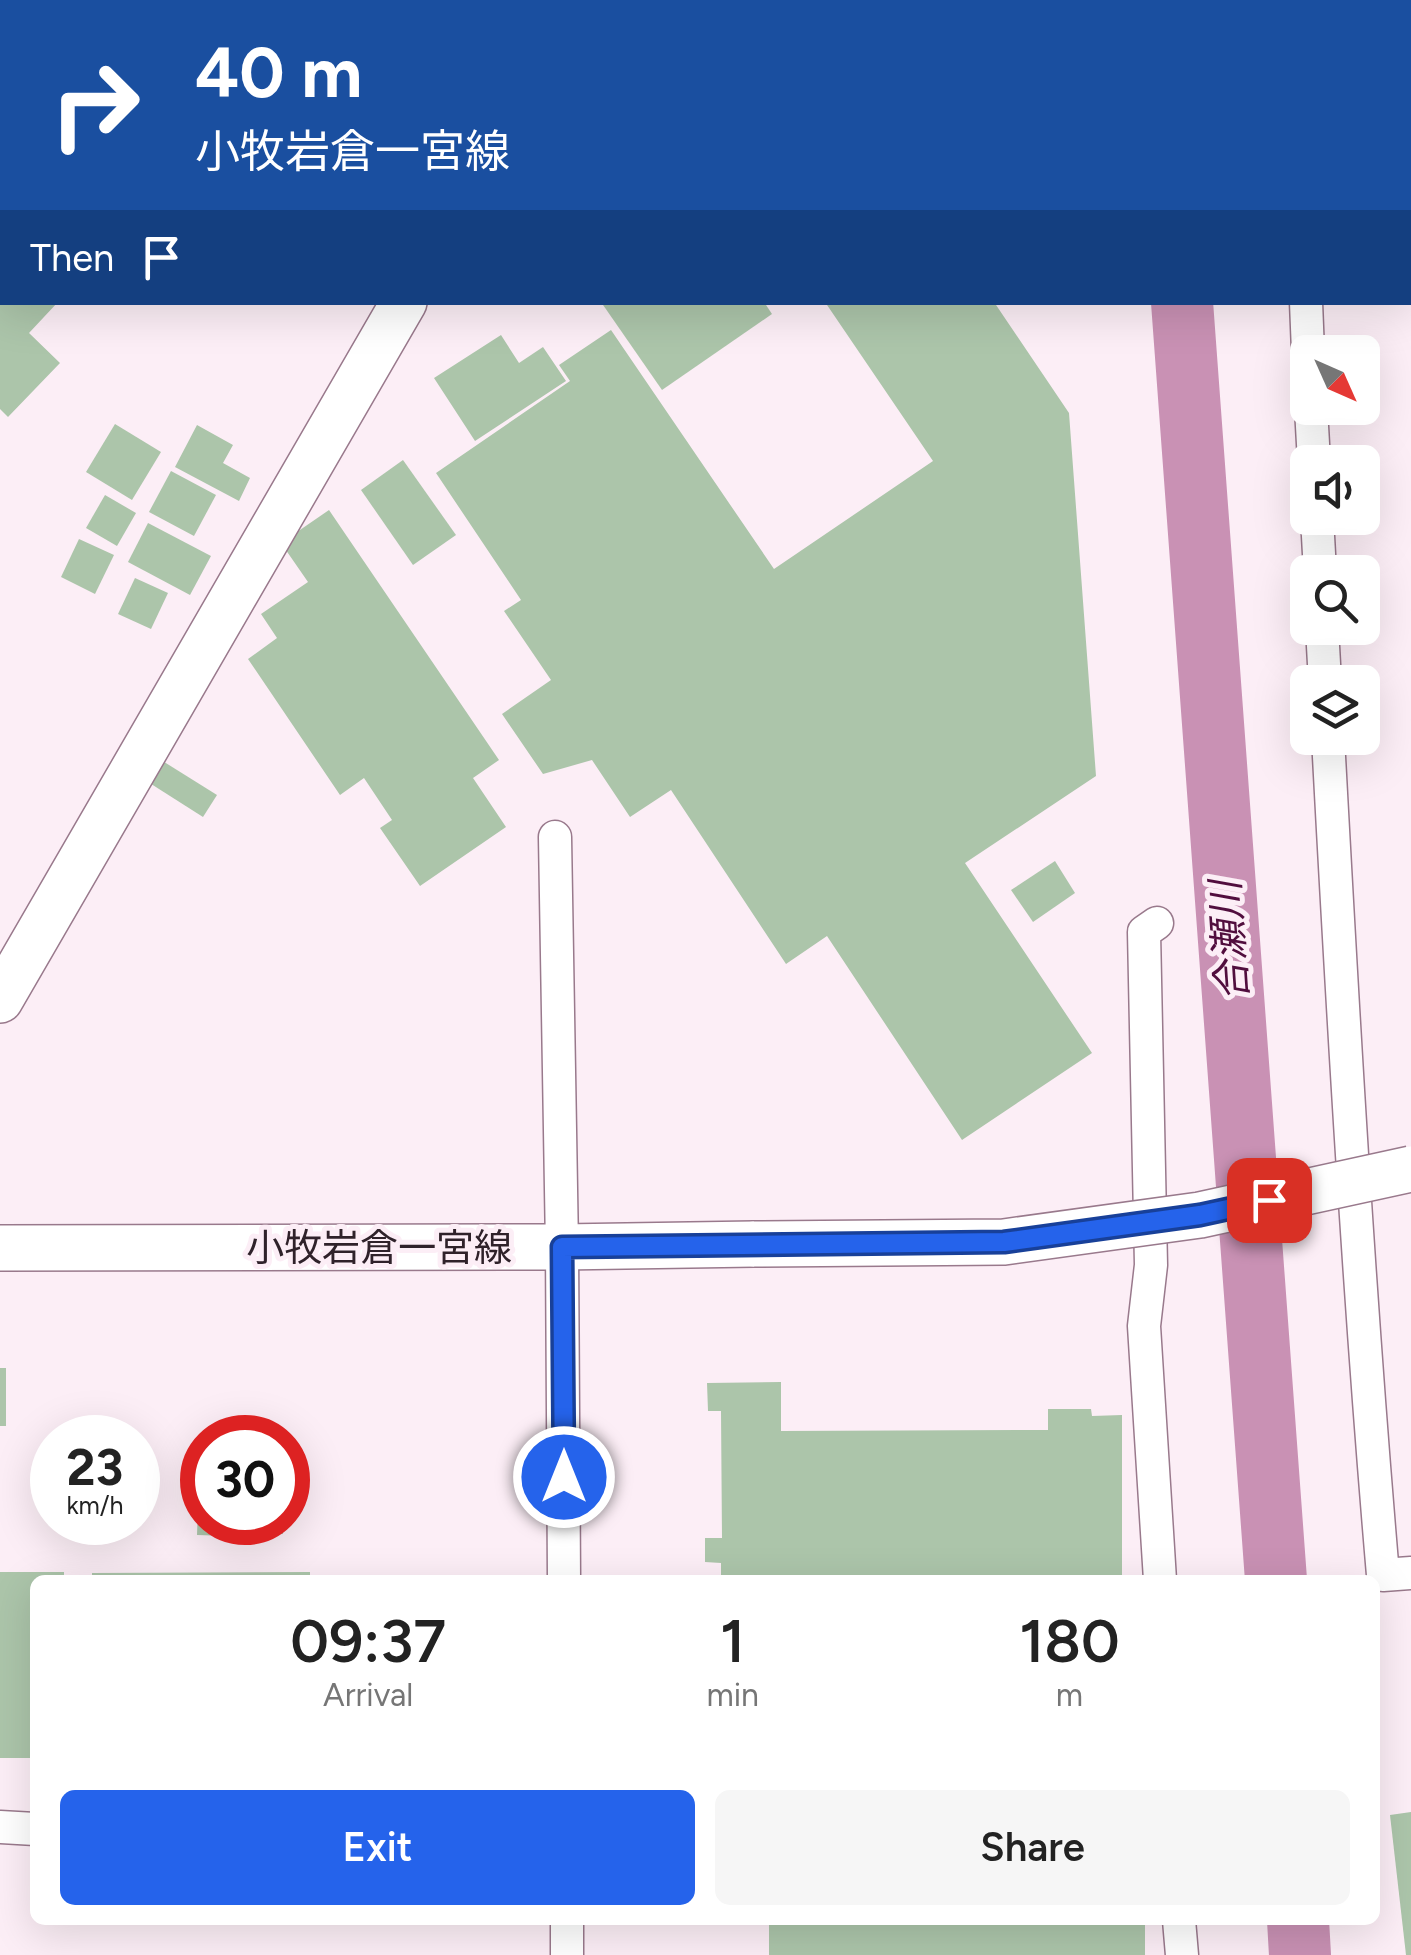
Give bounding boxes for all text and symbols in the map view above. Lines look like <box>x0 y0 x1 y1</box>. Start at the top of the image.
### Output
text: 40 m <box>195 30 362 115</box>
icon: right <box>30 40 160 170</box>
text: 小牧岩倉一宮線 <box>195 124 510 178</box>
icon: arrive <box>134 230 189 285</box>
text: Then <box>30 235 114 281</box>
north arrow <box>1290 335 1380 425</box>
map controls <box>1290 335 1380 755</box>
button: sound <box>1290 445 1380 535</box>
button: search <box>1290 555 1380 645</box>
button: layers <box>1290 665 1380 755</box>
water label: 合瀬川 <box>1201 875 1257 1003</box>
pin <box>1227 1158 1312 1243</box>
icon: arrive <box>1242 1173 1297 1228</box>
street label: 小牧岩倉一宮線 <box>246 1225 512 1271</box>
speed limit sign: 30 <box>180 1415 310 1545</box>
position arrow <box>512 1425 616 1529</box>
text: 23 <box>67 1437 123 1498</box>
text: km/h <box>66 1490 124 1520</box>
text: 09:37 <box>290 1605 446 1677</box>
text: 1 <box>720 1605 745 1677</box>
text: 180 <box>1019 1605 1120 1677</box>
text: Arrival <box>323 1676 413 1714</box>
text: min <box>706 1676 759 1714</box>
text: m <box>1056 1676 1083 1714</box>
button: Exit <box>60 1790 695 1905</box>
button: Share <box>715 1790 1350 1905</box>

